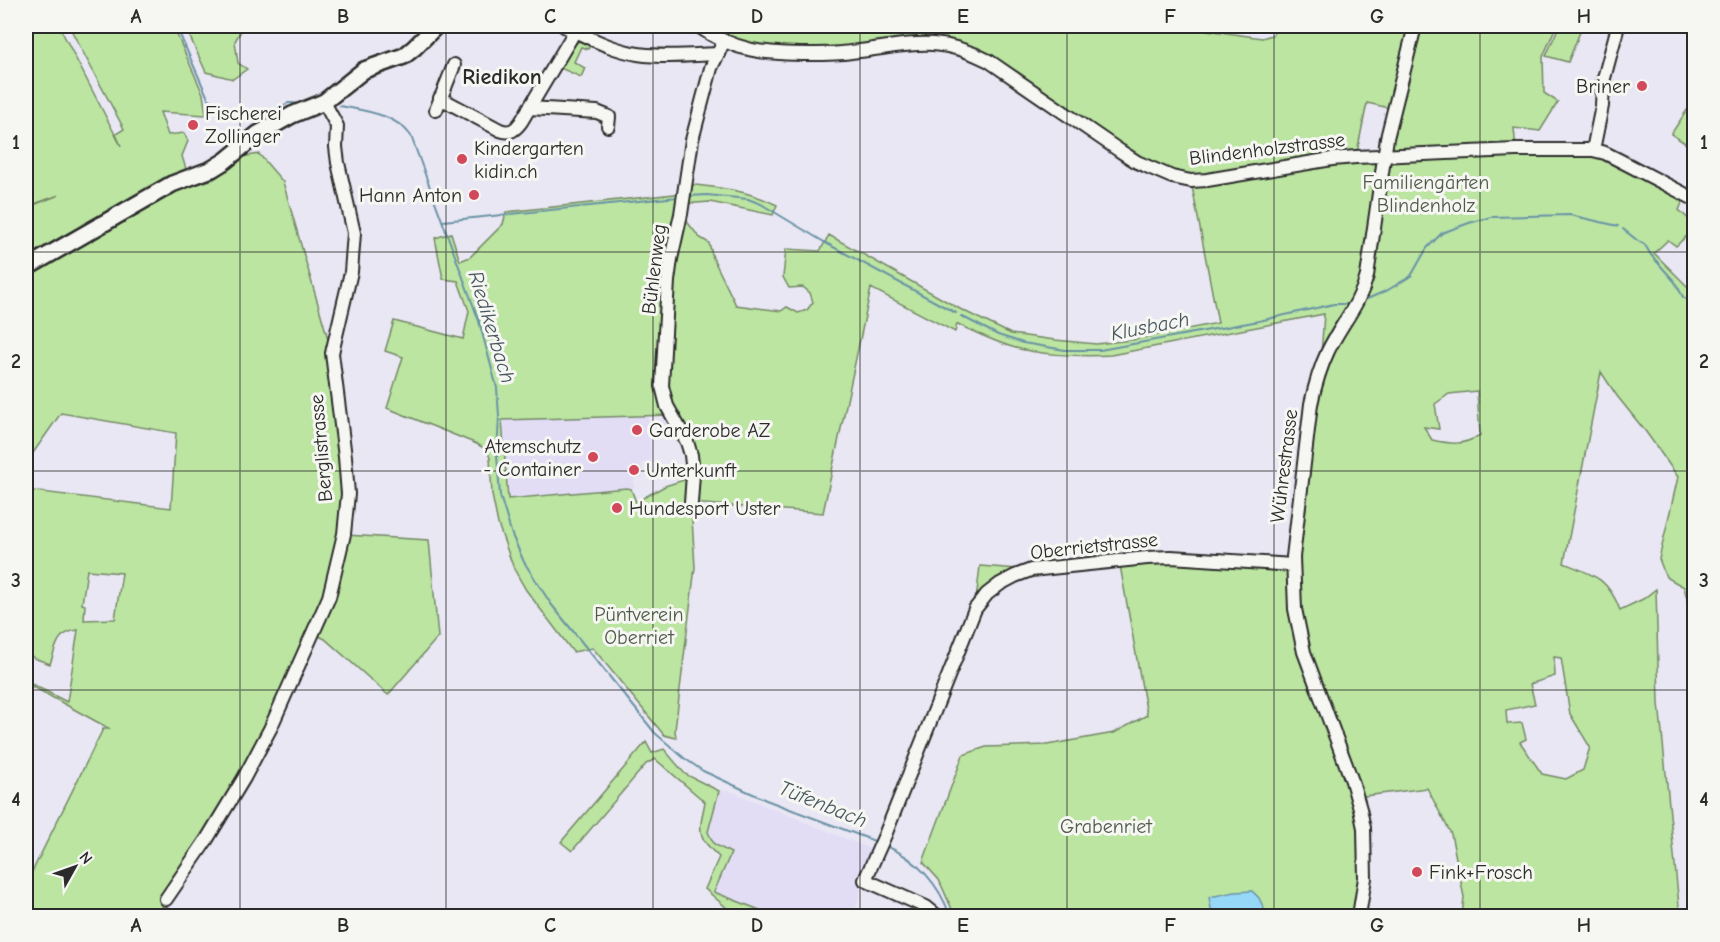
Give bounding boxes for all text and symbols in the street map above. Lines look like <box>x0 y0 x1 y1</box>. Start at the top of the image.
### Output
text: A <box>130 5 142 28</box>
text: B <box>337 5 349 28</box>
text: C <box>544 5 556 28</box>
text: D <box>751 5 763 28</box>
text: E <box>957 5 969 28</box>
text: F <box>1164 5 1176 28</box>
text: G <box>1370 5 1384 28</box>
text: H <box>1577 5 1591 28</box>
district label: Riedikon <box>462 64 542 90</box>
place label: Briner <box>1576 75 1630 98</box>
marker: Briner <box>1635 79 1649 93</box>
place label: Fischerei Zollinger <box>205 102 282 148</box>
marker: Fischerei Zollinger <box>186 118 200 132</box>
street label: Blindenholzstrasse <box>1188 128 1346 170</box>
text: 1 <box>12 131 20 154</box>
text: 1 <box>1700 131 1708 154</box>
place label: Kindergarten kidin.ch <box>474 137 584 183</box>
marker: Kindergarten kidin.ch <box>455 152 469 166</box>
park label: Familiengärten Blindenholz <box>1363 171 1489 217</box>
place label: Hann Anton <box>359 184 462 207</box>
marker: Hann Anton <box>467 188 481 202</box>
street label: Bühlenweg <box>637 222 671 316</box>
water label: Riedikerbach <box>464 268 520 386</box>
water label: Klusbach <box>1109 307 1191 345</box>
text: 2 <box>11 350 21 373</box>
text: 2 <box>1699 350 1709 373</box>
street label: Berglistrasse <box>305 393 337 503</box>
street label: Wührestrasse <box>1266 408 1302 524</box>
place label: Garderobe AZ <box>649 419 771 442</box>
marker: Garderobe AZ <box>630 423 644 437</box>
place label: Atemschutz - Container <box>483 435 581 481</box>
marker: Atemschutz - Container <box>586 450 600 464</box>
place label: Unterkunft <box>646 459 738 482</box>
marker: Unterkunft <box>627 463 641 477</box>
place label: Hundesport Uster <box>629 497 781 520</box>
marker: Hundesport Uster <box>610 501 624 515</box>
street label: Oberrietstrasse <box>1029 528 1159 564</box>
text: 3 <box>11 569 21 592</box>
text: 3 <box>1699 569 1709 592</box>
park label: Püntverein Oberriet <box>594 603 684 649</box>
water label: Tüfenbach <box>775 775 871 833</box>
text: 4 <box>11 788 21 811</box>
text: 4 <box>1699 788 1709 811</box>
park label: Grabenriet <box>1060 815 1153 838</box>
north arrow <box>45 837 105 897</box>
text: N <box>75 848 96 868</box>
place label: Fink+Frosch <box>1429 861 1533 884</box>
marker: Fink+Frosch <box>1410 865 1424 879</box>
text: A <box>130 914 142 937</box>
text: B <box>337 914 349 937</box>
text: C <box>544 914 556 937</box>
text: D <box>751 914 763 937</box>
text: E <box>957 914 969 937</box>
text: F <box>1164 914 1176 937</box>
text: G <box>1370 914 1384 937</box>
text: H <box>1577 914 1591 937</box>

